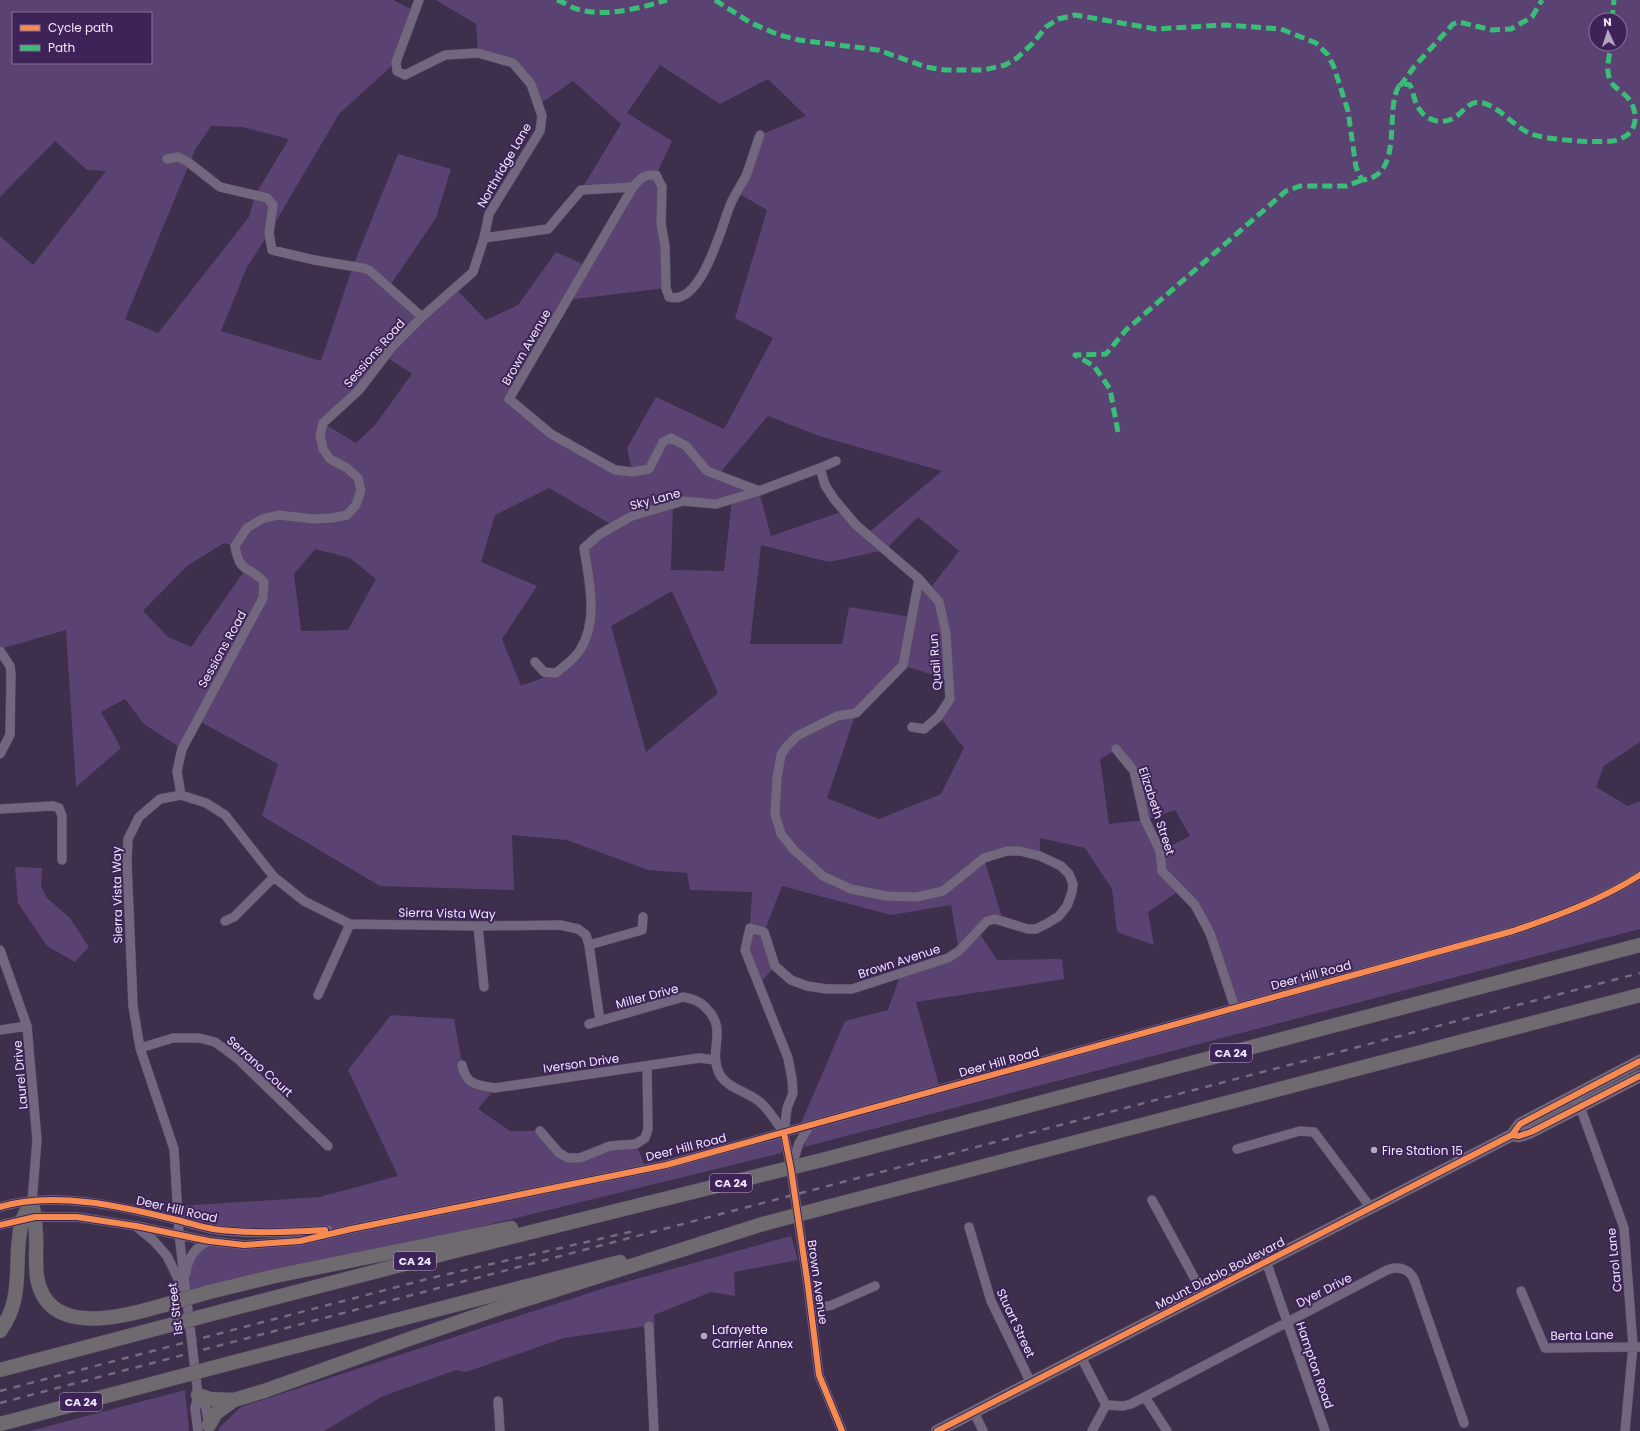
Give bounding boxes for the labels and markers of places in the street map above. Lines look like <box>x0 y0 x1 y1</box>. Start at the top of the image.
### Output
place label: Fire Station 15 <box>1382 1142 1463 1159</box>
marker: Fire Station 15 <box>1369 1145 1379 1155</box>
place label: Lafayette Carrier Annex <box>712 1321 793 1352</box>
marker: Lafayette Carrier Annex <box>699 1331 709 1341</box>

